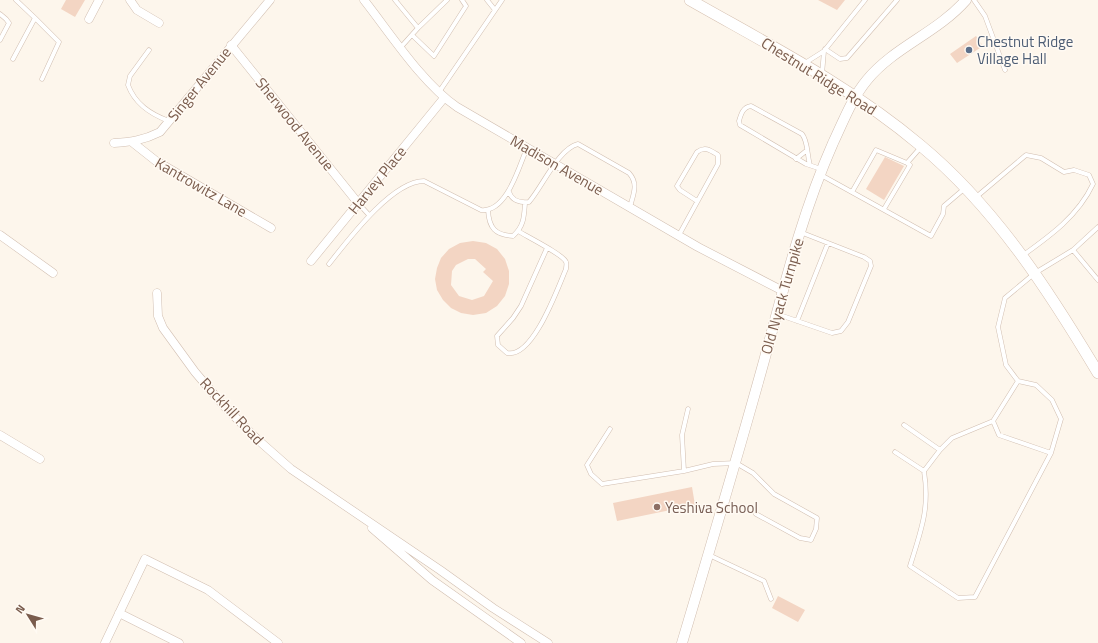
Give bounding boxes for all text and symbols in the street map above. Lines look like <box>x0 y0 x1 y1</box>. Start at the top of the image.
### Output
place label: Chestnut Ridge Village Hall <box>977 30 1073 70</box>
street label: Chestnut Ridge Road <box>757 31 881 121</box>
street label: Singer Avenue <box>162 42 236 126</box>
marker: Chestnut Ridge Village Hall <box>964 45 974 55</box>
street label: Sherwood Avenue <box>250 72 340 176</box>
street label: Madison Avenue <box>506 129 608 201</box>
street label: Harvey Place <box>342 141 412 219</box>
street label: Kantrowitz Lane <box>151 151 251 223</box>
street label: Old Nyack Turnpike <box>754 235 810 357</box>
street label: Rockhill Road <box>195 372 269 450</box>
place label: Yeshiva School <box>665 496 758 519</box>
marker: Yeshiva School <box>652 502 662 512</box>
north arrow <box>8 595 48 635</box>
text: N <box>11 601 29 617</box>

